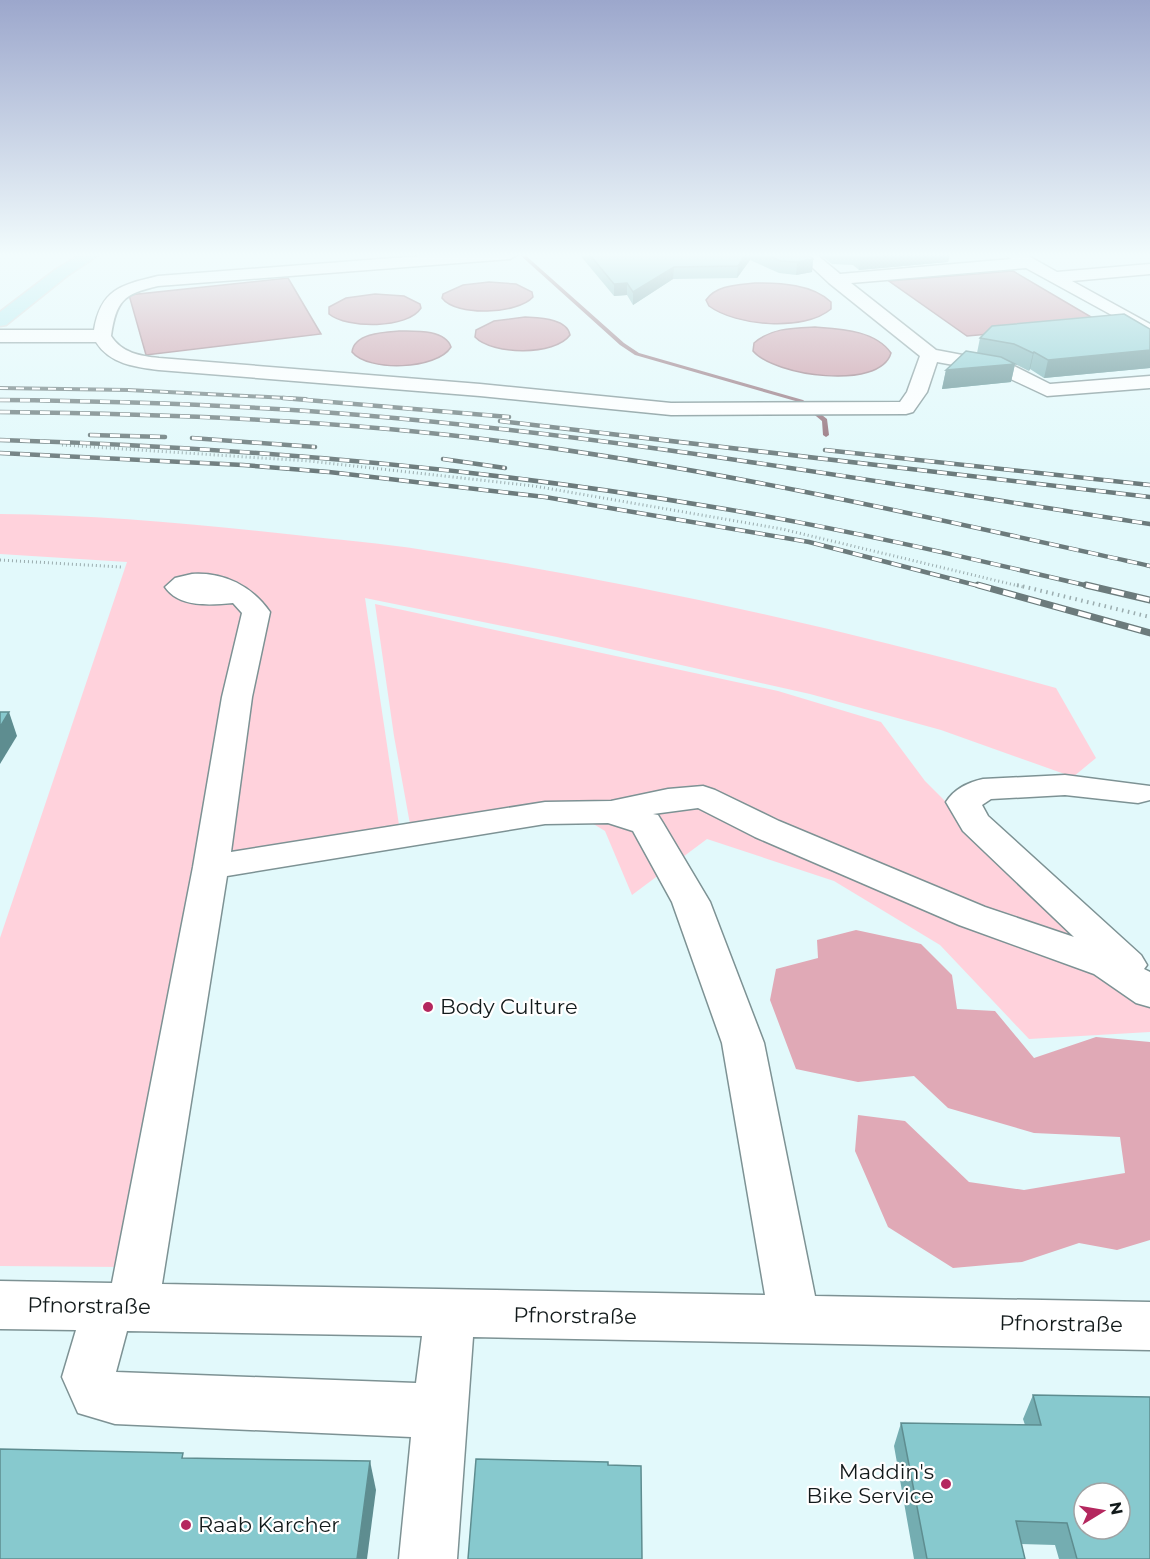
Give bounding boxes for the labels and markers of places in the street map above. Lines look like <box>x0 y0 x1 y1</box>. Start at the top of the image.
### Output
place label: Body Culture <box>440 994 578 1019</box>
marker: Body Culture <box>421 1000 435 1014</box>
place label: Maddin's Bike Service <box>807 1459 934 1508</box>
marker: Maddin's Bike Service <box>939 1477 953 1491</box>
place label: Raab Karcher <box>198 1512 340 1537</box>
marker: Raab Karcher <box>179 1518 193 1532</box>

